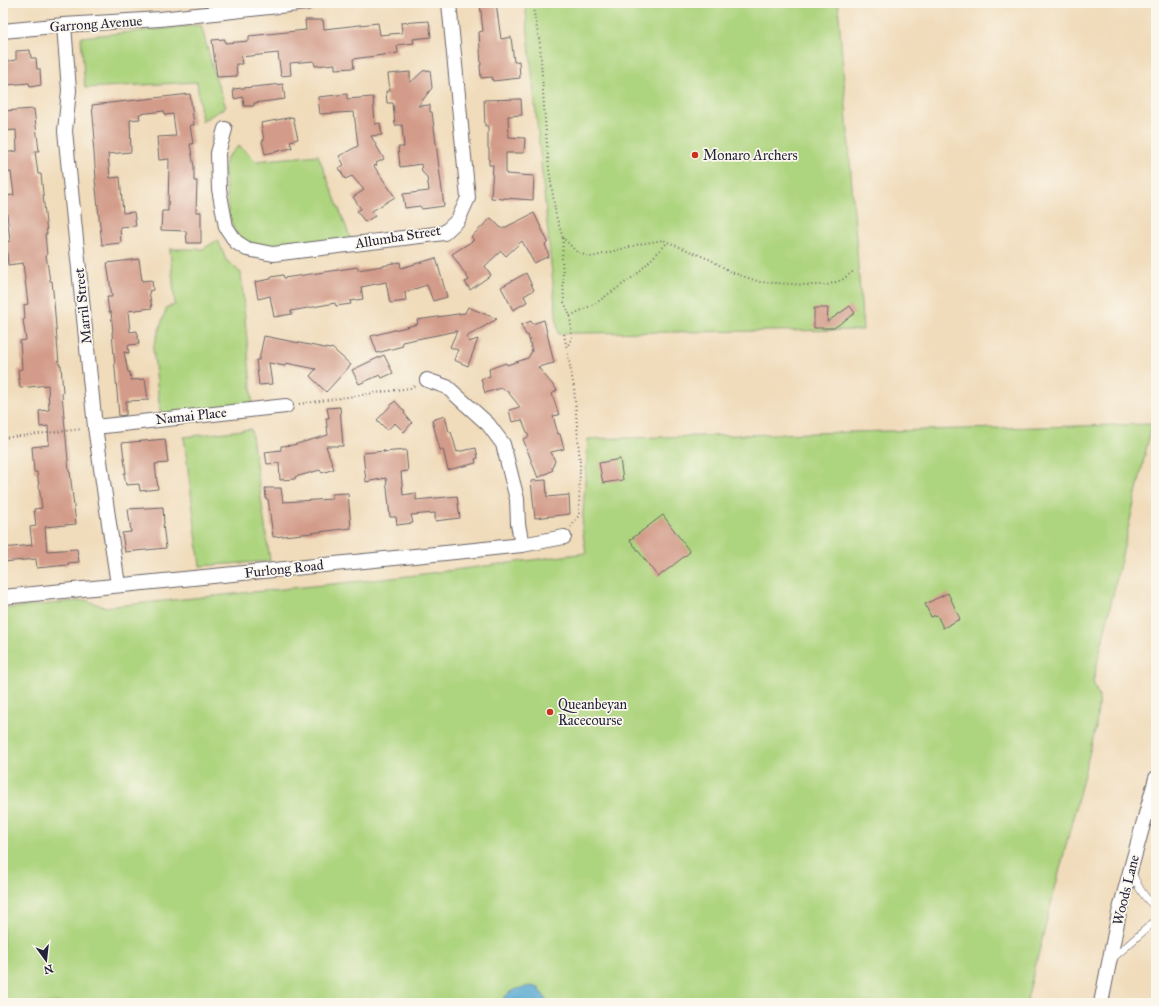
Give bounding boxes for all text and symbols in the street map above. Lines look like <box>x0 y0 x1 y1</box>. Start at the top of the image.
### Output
street label: Garrong Avenue <box>49 12 143 36</box>
place label: Monaro Archers <box>703 147 798 164</box>
marker: Monaro Archers <box>690 150 700 160</box>
street label: Allumba Street <box>353 222 442 252</box>
street label: Marril Street <box>71 267 95 345</box>
street label: Namai Place <box>155 404 228 428</box>
street label: Furlong Road <box>244 556 324 582</box>
place label: Queanbeyan Racecourse <box>558 696 628 729</box>
marker: Queanbeyan Racecourse <box>545 707 555 717</box>
street label: Woods Lane <box>1109 853 1143 927</box>
north arrow <box>26 940 66 980</box>
text: N <box>42 962 55 977</box>

